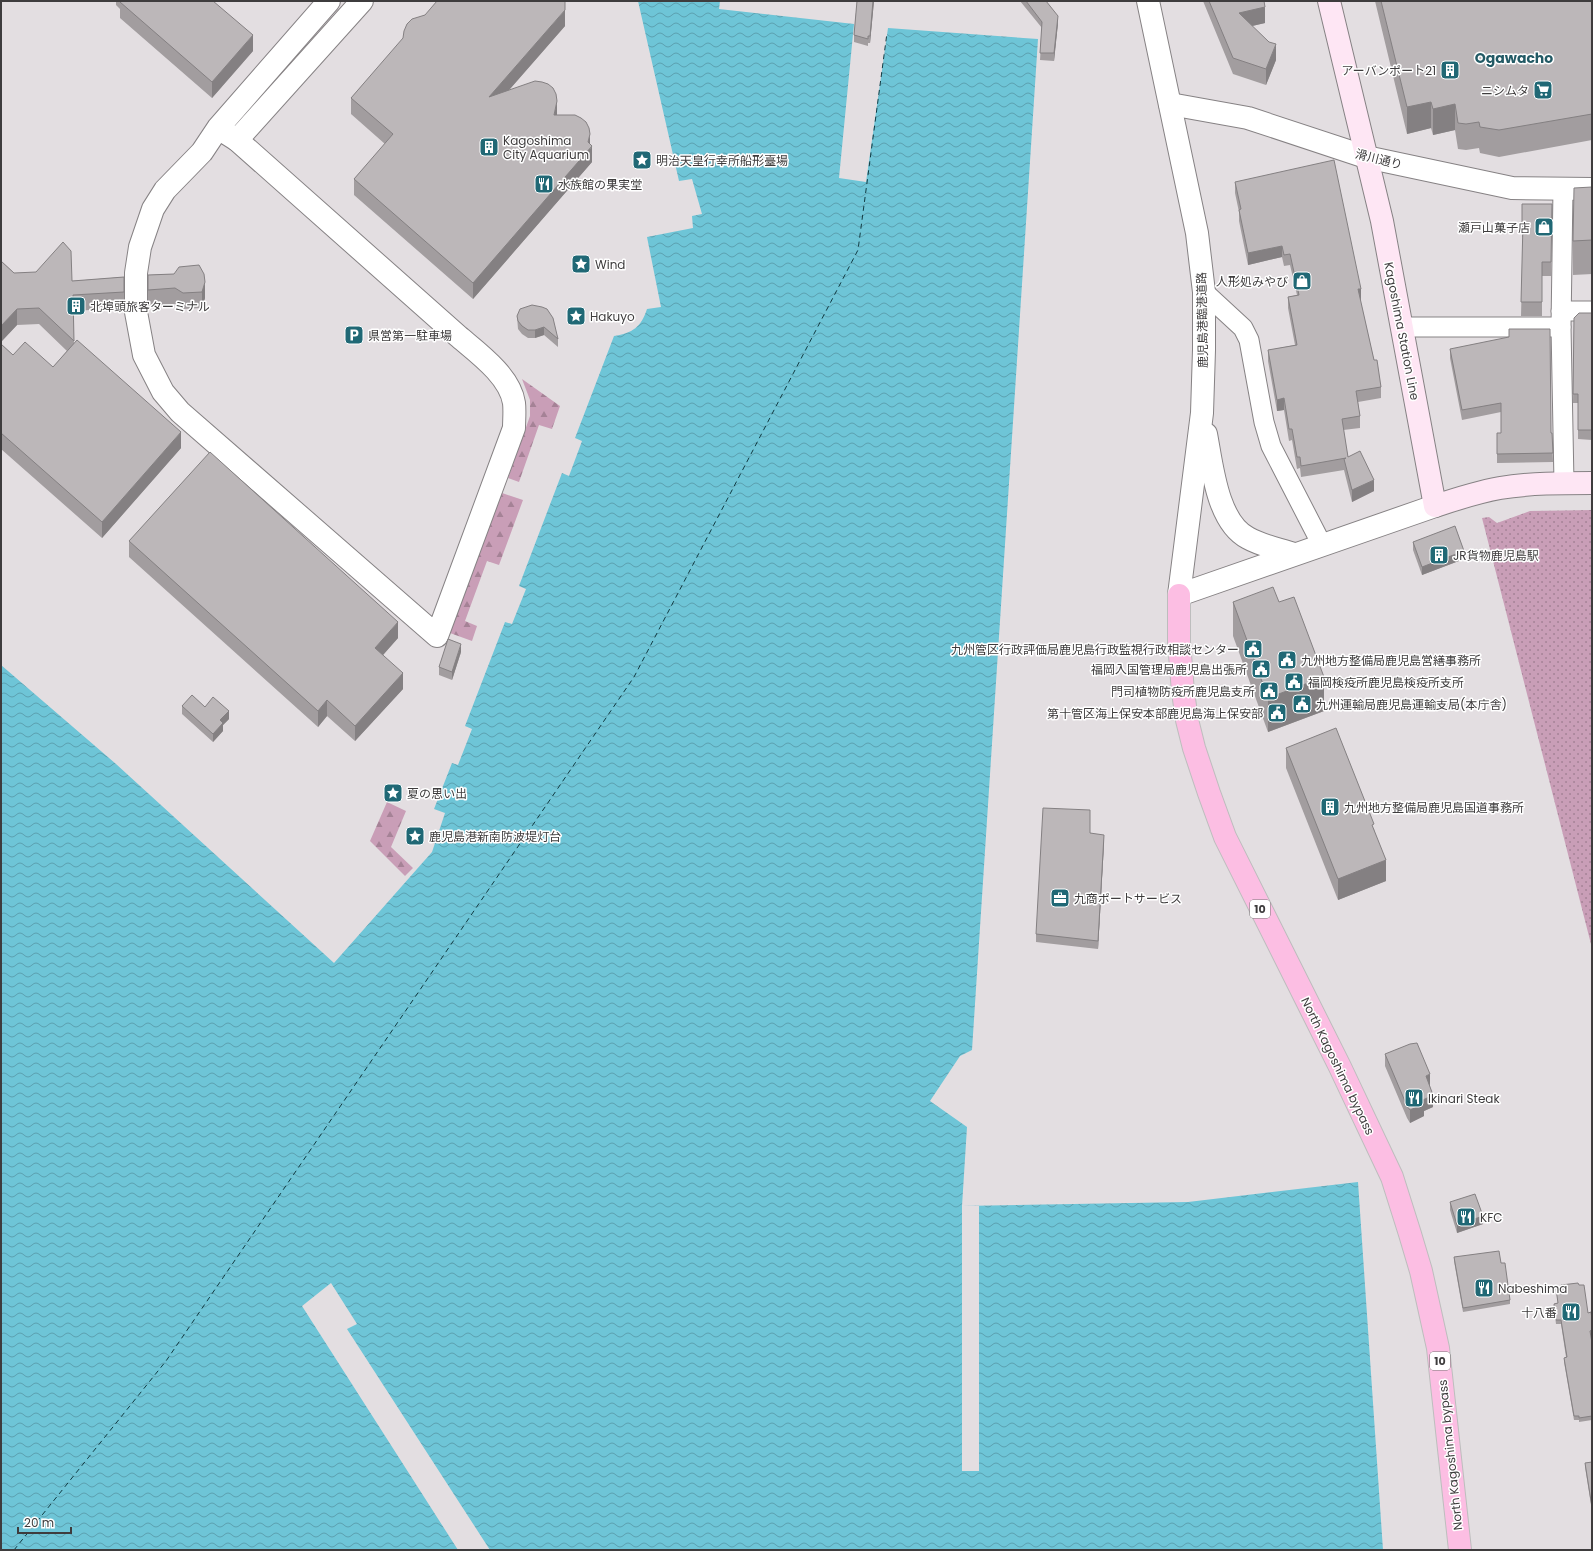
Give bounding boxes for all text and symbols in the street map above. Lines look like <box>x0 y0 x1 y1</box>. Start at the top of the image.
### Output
district label: Ogawacho <box>1475 48 1553 68</box>
building icon: アーバンポート21 <box>1439 59 1461 81</box>
place label: アーバンポート21 <box>1341 62 1436 79</box>
supermarket icon: ニシムタ <box>1532 79 1554 101</box>
place label: ニシムタ <box>1481 82 1529 99</box>
place label: Kagoshima City Aquarium <box>503 132 589 163</box>
building icon: Kagoshima City Aquarium <box>478 136 500 158</box>
street label: 滑川通り <box>1354 145 1404 173</box>
place icon: 明治天皇行幸所船形臺場 <box>631 149 653 171</box>
place label: 明治天皇行幸所船形臺場 <box>656 152 788 169</box>
restaurant icon: 水族館の果実堂 <box>533 173 555 195</box>
place label: 水族館の果実堂 <box>558 176 642 193</box>
shop icon: 瀬戸山菓子店 <box>1533 216 1555 238</box>
place label: 瀬戸山菓子店 <box>1458 219 1530 236</box>
place icon: Wind <box>570 253 592 275</box>
place label: Wind <box>595 256 625 273</box>
street label: Kagoshima Station Line <box>1380 260 1424 402</box>
shop icon: 人形処みやび <box>1291 270 1313 292</box>
street label: 鹿児島港臨港道路 <box>1193 272 1211 368</box>
place label: 人形処みやび <box>1216 273 1288 290</box>
building icon: 北埠頭旅客ターミナル <box>65 295 87 317</box>
place label: 北埠頭旅客ターミナル <box>90 298 210 315</box>
place icon: Hakuyo <box>565 305 587 327</box>
place label: Hakuyo <box>590 308 635 325</box>
parking icon: 県営第一駐車場 <box>343 324 365 346</box>
place label: 県営第一駐車場 <box>368 327 452 344</box>
building icon: JR貨物鹿児島駅 <box>1428 544 1450 566</box>
place label: JR貨物鹿児島駅 <box>1453 547 1539 564</box>
public building icon: 九州管区行政評価局鹿児島行政監視行政相談センター <box>1242 638 1264 660</box>
place label: 九州管区行政評価局鹿児島行政監視行政相談センター <box>951 641 1239 658</box>
public building icon: 九州地方整備局鹿児島営繕事務所 <box>1276 649 1298 671</box>
place label: 九州地方整備局鹿児島営繕事務所 <box>1301 652 1481 669</box>
public building icon: 福岡入国管理局鹿児島出張所 <box>1250 658 1272 680</box>
place label: 福岡入国管理局鹿児島出張所 <box>1091 661 1247 678</box>
public building icon: 福岡検疫所鹿児島検疫所支所 <box>1283 671 1305 693</box>
place label: 福岡検疫所鹿児島検疫所支所 <box>1308 674 1464 691</box>
public building icon: 門司植物防疫所鹿児島支所 <box>1258 680 1280 702</box>
place label: 門司植物防疫所鹿児島支所 <box>1111 683 1255 700</box>
public building icon: 九州運輸局鹿児島運輸支局(本庁舎) <box>1291 693 1313 715</box>
place label: 九州運輸局鹿児島運輸支局(本庁舎) <box>1316 696 1507 713</box>
public building icon: 第十管区海上保安本部鹿児島海上保安部 <box>1266 702 1288 724</box>
place label: 第十管区海上保安本部鹿児島海上保安部 <box>1047 705 1263 722</box>
place icon: 夏の思い出 <box>382 782 404 804</box>
place label: 夏の思い出 <box>407 785 467 802</box>
building icon: 九州地方整備局鹿児島国道事務所 <box>1319 796 1341 818</box>
place label: 九州地方整備局鹿児島国道事務所 <box>1344 799 1524 816</box>
place icon: 鹿児島港新南防波堤灯台 <box>404 825 426 847</box>
place label: 鹿児島港新南防波堤灯台 <box>429 828 561 845</box>
office icon: 九商ポートサービス <box>1049 887 1071 909</box>
place label: 九商ポートサービス <box>1074 890 1182 907</box>
road number: 10 <box>1250 900 1270 918</box>
street label: North Kagoshima bypass <box>1297 994 1379 1138</box>
restaurant icon: Ikinari Steak <box>1403 1087 1425 1109</box>
place label: Ikinari Steak <box>1428 1090 1500 1107</box>
restaurant icon: KFC <box>1455 1206 1477 1228</box>
place label: KFC <box>1480 1209 1503 1226</box>
restaurant icon: Nabeshima <box>1473 1277 1495 1299</box>
place label: Nabeshima <box>1498 1280 1567 1297</box>
restaurant icon: 十八番 <box>1560 1301 1582 1323</box>
place label: 十八番 <box>1521 1304 1557 1321</box>
road number: 10 <box>1430 1352 1450 1370</box>
street label: North Kagoshima bypass <box>1434 1379 1466 1531</box>
scale bar <box>18 1509 71 1535</box>
text: 20 m <box>24 1514 54 1531</box>

